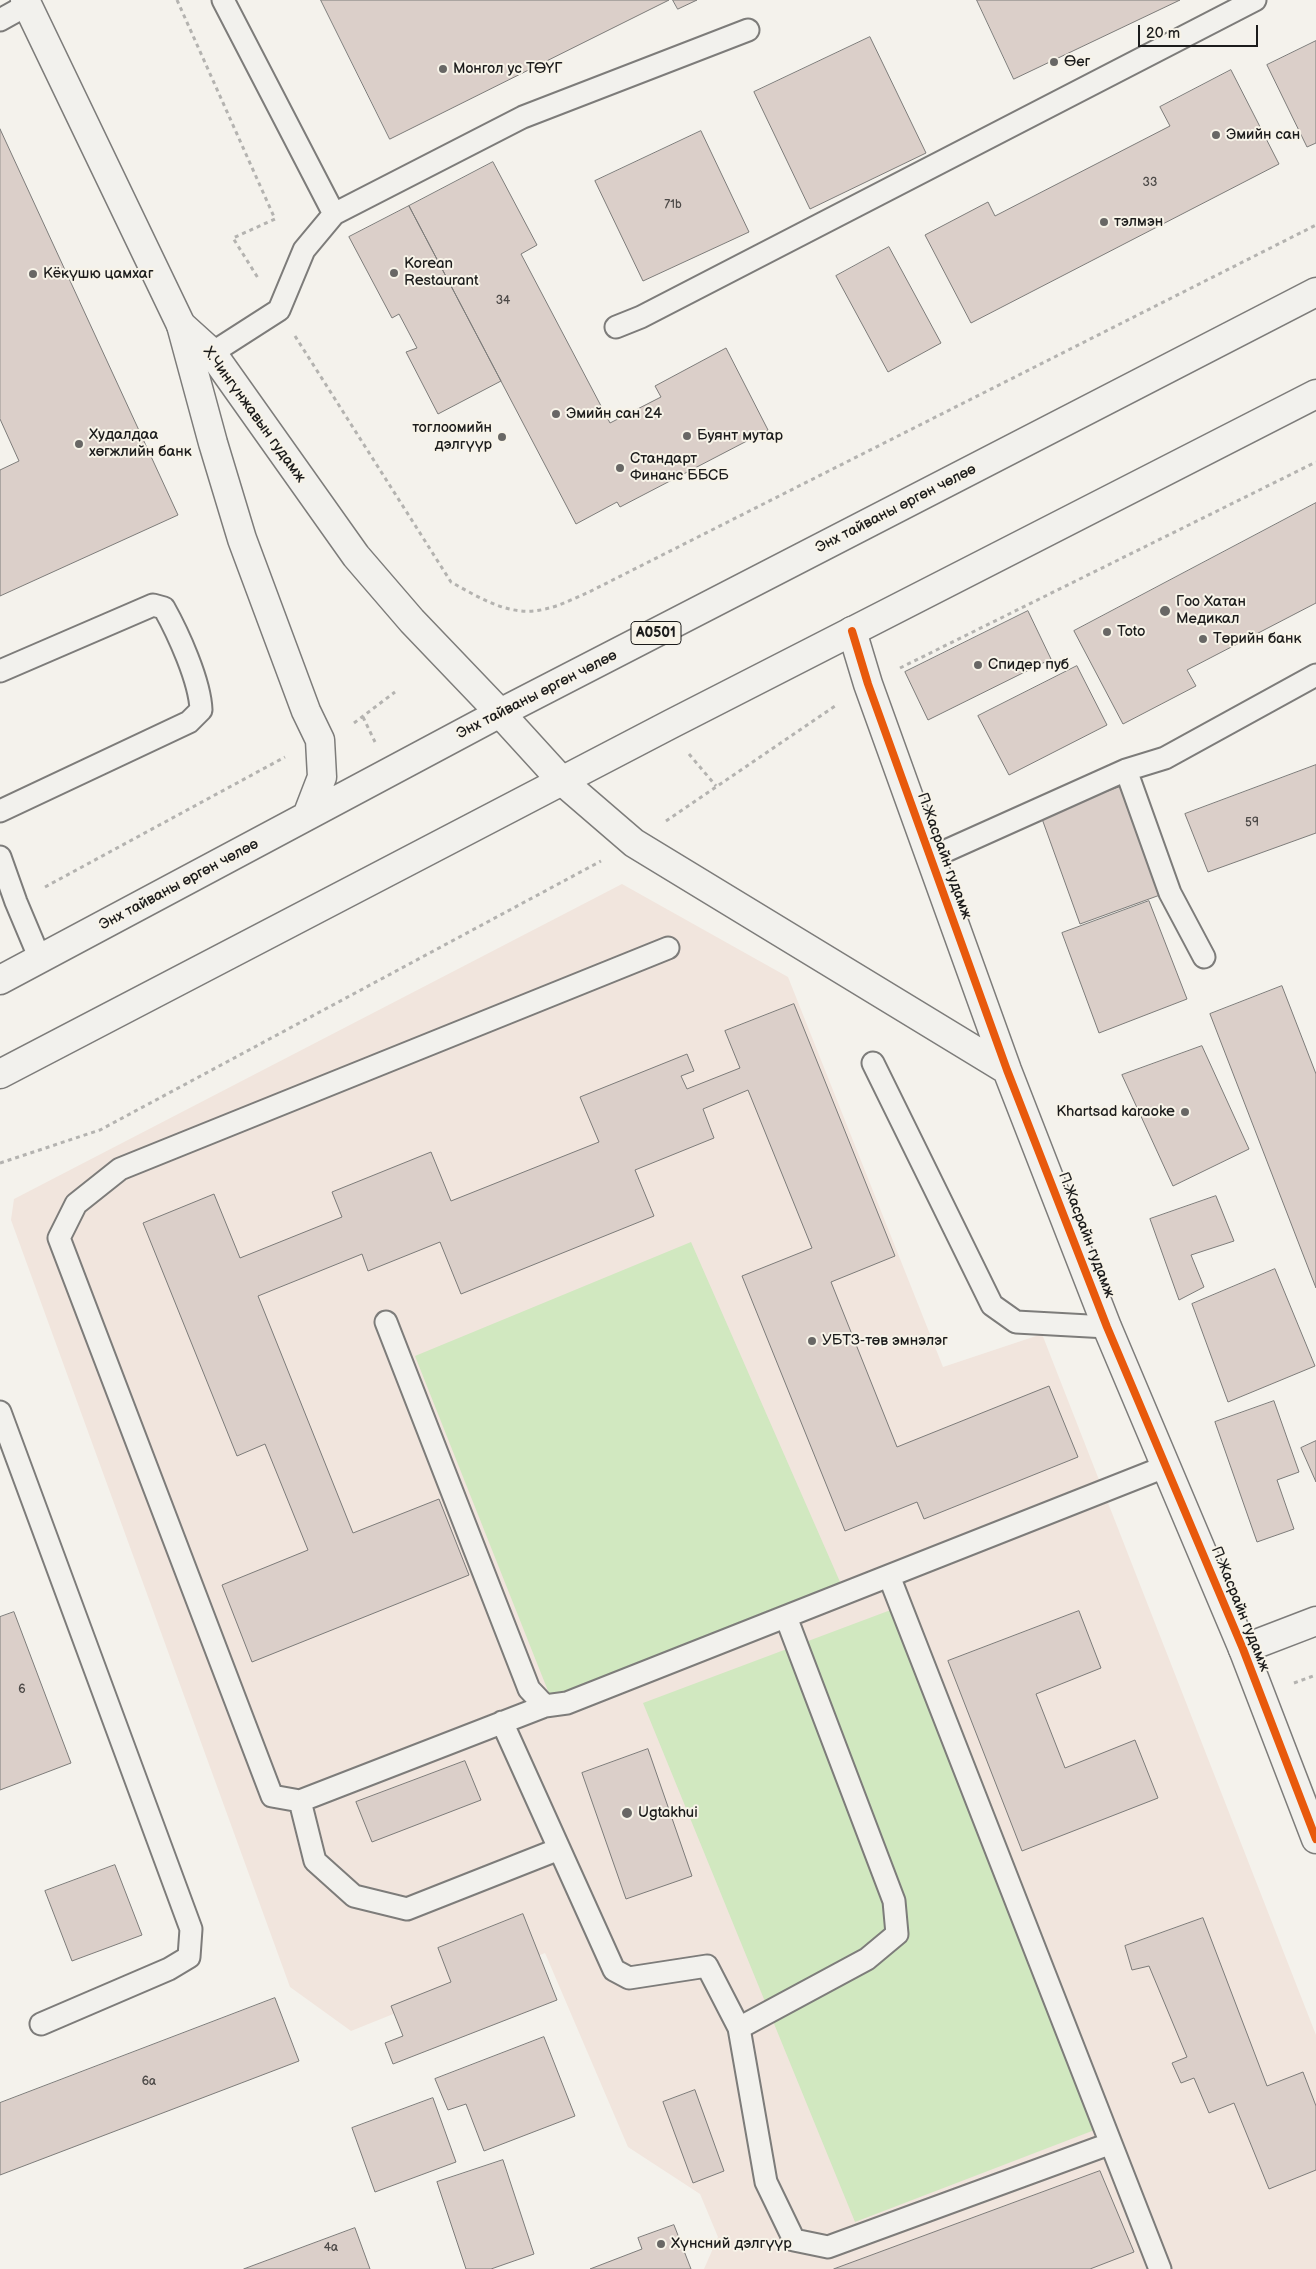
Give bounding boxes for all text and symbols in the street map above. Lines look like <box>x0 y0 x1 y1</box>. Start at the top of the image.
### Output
scale bar <box>1141 15 1261 47</box>
text: 20 m <box>1146 24 1180 43</box>
place label: Өег <box>1064 53 1090 71</box>
marker: Өег <box>1048 56 1060 68</box>
place label: Монгол ус ТӨҮГ <box>453 60 563 78</box>
marker: Монгол ус ТӨҮГ <box>437 63 449 75</box>
place label: Эмийн сан <box>1226 126 1300 144</box>
marker: Эмийн сан <box>1210 129 1222 141</box>
house number: 33 <box>1143 176 1157 190</box>
house number: 71b <box>664 198 682 212</box>
place label: тэлмэн <box>1114 213 1163 231</box>
marker: тэлмэн <box>1098 216 1110 228</box>
place label: Korean Restaurant <box>404 255 479 290</box>
place label: Кёкүшю цамхаг <box>43 265 154 283</box>
marker: Korean Restaurant <box>388 267 400 279</box>
marker: Кёкүшю цамхаг <box>27 268 39 280</box>
house number: 34 <box>496 294 510 308</box>
street label: Х.Чингүнжавын гудамж <box>199 344 309 486</box>
place label: Эмийн сан 24 <box>566 405 662 423</box>
marker: Эмийн сан 24 <box>550 408 562 420</box>
place label: тоглоомийн дэлгүүр <box>412 419 492 454</box>
place label: Худалдаа хөгжлийн банк <box>89 426 192 461</box>
place label: Буянт мутар <box>697 427 783 445</box>
marker: Буянт мутар <box>681 430 693 442</box>
marker: тоглоомийн дэлгүүр <box>496 431 508 443</box>
marker: Худалдаа хөгжлийн банк <box>73 438 85 450</box>
place label: Стандарт Финанс ББСБ <box>630 450 729 485</box>
street label: Энх тайваны өргөн чөлөө <box>813 461 979 557</box>
marker: Стандарт Финанс ББСБ <box>614 462 626 474</box>
place label: Гоо Хатан Медикал <box>1176 593 1246 628</box>
marker: Гоо Хатан Медикал <box>1158 604 1172 618</box>
road number: A0501 <box>631 622 681 644</box>
place label: Toto <box>1117 623 1145 641</box>
marker: Toto <box>1101 626 1113 638</box>
place label: Төрийн банк <box>1213 630 1302 648</box>
marker: Төрийн банк <box>1197 633 1209 645</box>
street label: Энх тайваны өргөн чөлөө <box>454 647 620 743</box>
place label: Спидер пуб <box>988 656 1069 674</box>
marker: Спидер пуб <box>972 659 984 671</box>
street label: П.Жасрайн гудамж <box>913 790 975 922</box>
house number: 59 <box>1245 816 1259 830</box>
street label: Энх тайваны өргөн чөлөө <box>96 835 262 935</box>
place label: Khartsad karaoke <box>1056 1103 1175 1121</box>
marker: Khartsad karaoke <box>1179 1106 1191 1118</box>
street label: П.Жасрайн гудамж <box>1054 1170 1118 1300</box>
place label: УБТЗ-төв эмнэлэг <box>822 1332 948 1350</box>
marker: УБТЗ-төв эмнэлэг <box>806 1335 818 1347</box>
street label: П.Жасрайн гудамж <box>1207 1544 1273 1674</box>
house number: 6 <box>18 1683 26 1697</box>
place label: Ugtakhui <box>638 1804 698 1822</box>
marker: Ugtakhui <box>620 1806 634 1820</box>
house number: 6а <box>142 2075 156 2089</box>
place label: Хүнсний дэлгүүр <box>671 2235 792 2253</box>
marker: Хүнсний дэлгүүр <box>655 2238 667 2250</box>
house number: 4а <box>324 2241 338 2255</box>

